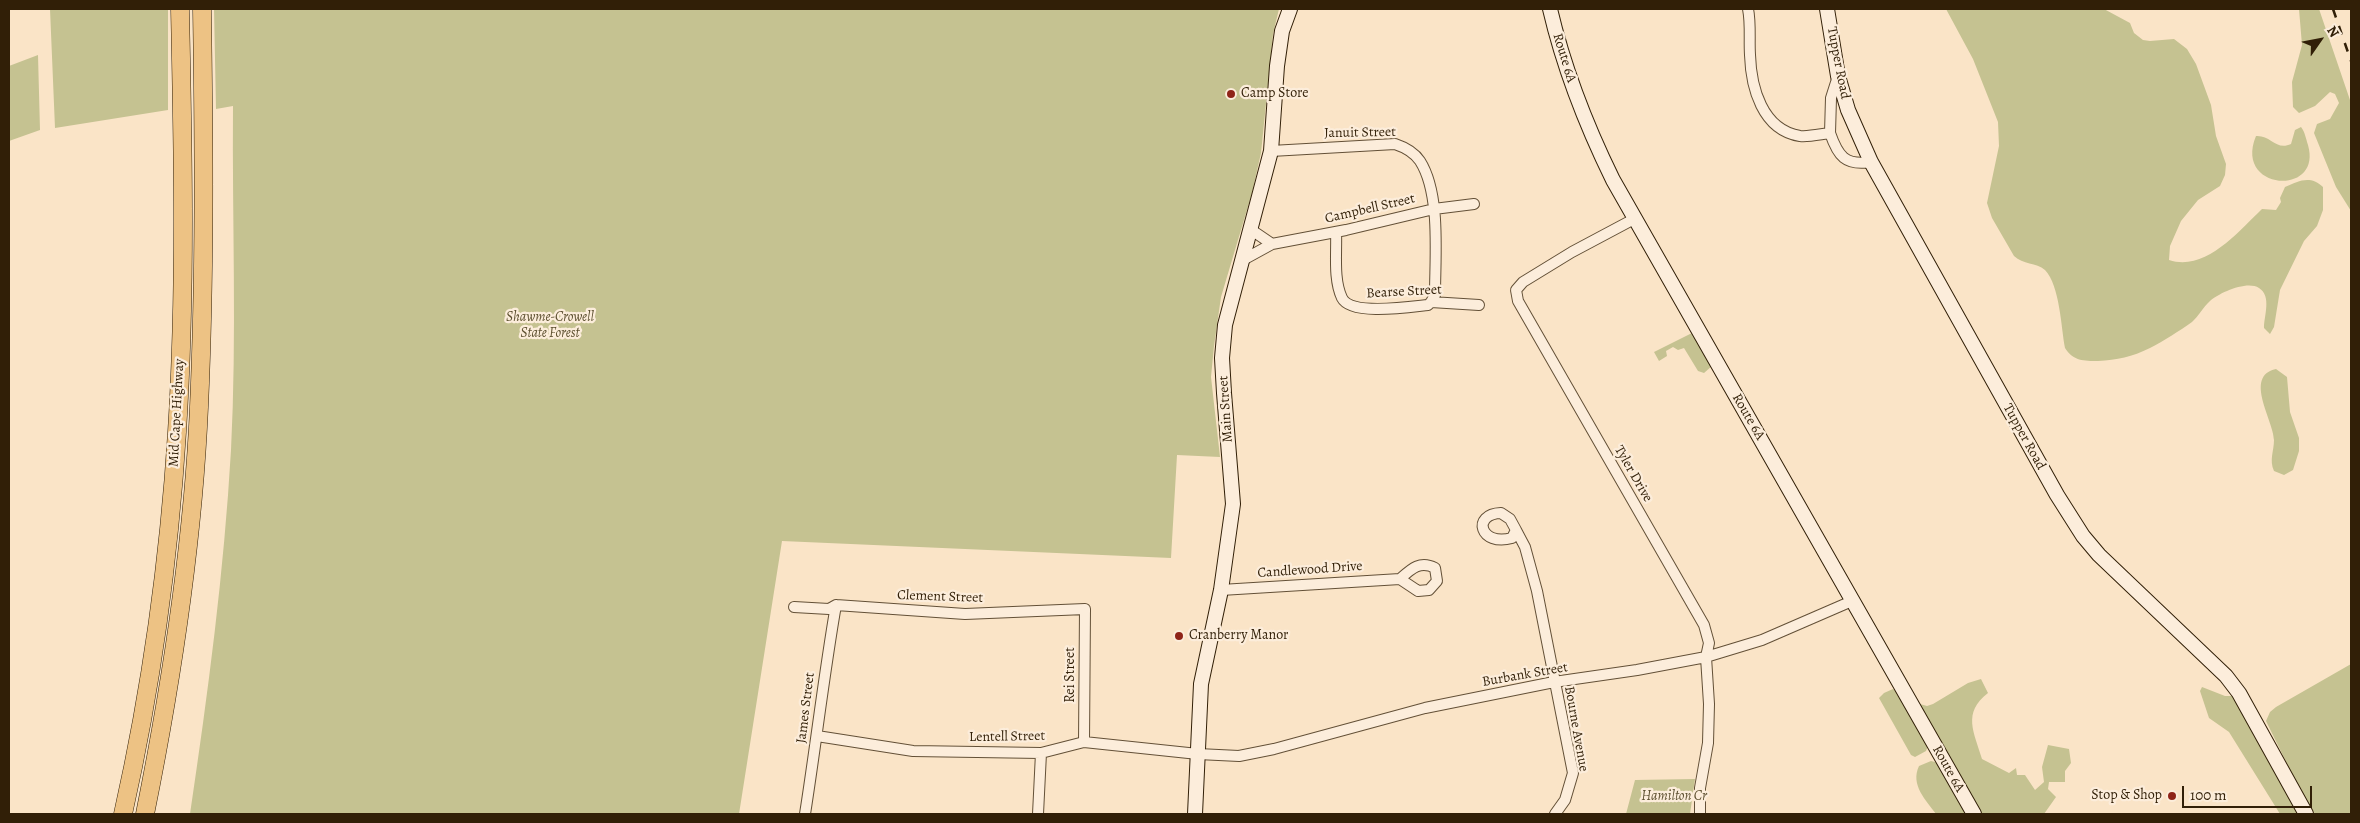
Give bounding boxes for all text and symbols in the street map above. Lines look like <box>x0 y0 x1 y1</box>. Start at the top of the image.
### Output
north arrow <box>2295 15 2345 65</box>
text: N <box>2322 22 2344 41</box>
street label: Tupper Road <box>1823 26 1853 100</box>
street label: Route 6A <box>1549 31 1579 85</box>
place label: Camp Store <box>1241 86 1309 102</box>
marker: Camp Store <box>1225 88 1237 100</box>
street label: Januit Street <box>1324 124 1396 142</box>
street label: Campbell Street <box>1323 190 1417 228</box>
street label: Bearse Street <box>1366 282 1442 302</box>
park label: Shawme-Crowell State Forest <box>506 310 594 342</box>
street label: Mid Cape Highway <box>166 358 188 468</box>
street label: Main Street <box>1215 375 1237 443</box>
street label: Route 6A <box>1728 391 1768 443</box>
street label: Tupper Road <box>1999 401 2049 473</box>
street label: Tyler Drive <box>1610 443 1656 505</box>
street label: Candlewood Drive <box>1257 558 1363 582</box>
street label: Clement Street <box>897 587 983 607</box>
place label: Cranberry Manor <box>1189 628 1288 644</box>
marker: Cranberry Manor <box>1173 630 1185 642</box>
street label: Rei Street <box>1063 647 1079 703</box>
street label: Burbank Street <box>1481 659 1569 691</box>
street label: James Street <box>793 672 819 744</box>
street label: Bourne Avenue <box>1560 685 1592 773</box>
street label: Lentell Street <box>969 728 1045 746</box>
street label: Route 6A <box>1928 743 1968 795</box>
scale bar <box>2185 776 2315 808</box>
text: 100 m <box>2190 785 2227 805</box>
place label: Stop & Shop <box>2091 788 2162 804</box>
park label: Hamilton Cr <box>1641 789 1707 805</box>
marker: Stop & Shop <box>2166 790 2178 802</box>

